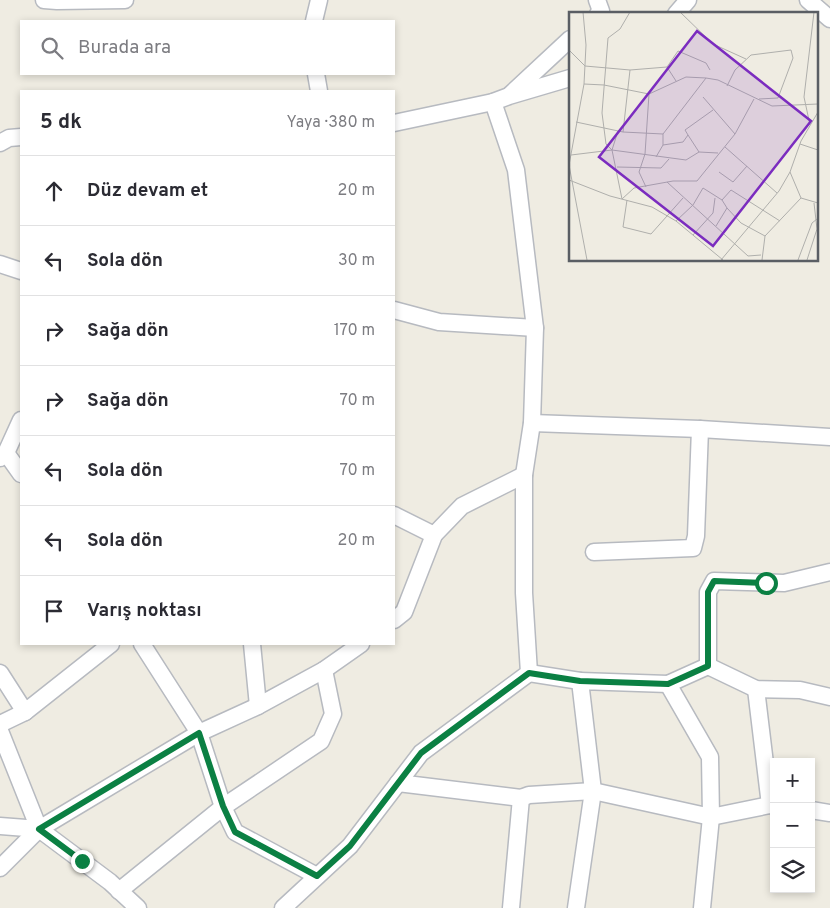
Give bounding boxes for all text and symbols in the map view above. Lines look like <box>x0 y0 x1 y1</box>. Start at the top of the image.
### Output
inset map <box>569 12 818 261</box>
search box <box>20 20 395 75</box>
icon: search <box>38 34 66 62</box>
text: Burada ara <box>78 36 171 60</box>
text: 5 dk <box>40 109 82 136</box>
text: Yaya · 380 m <box>287 113 375 133</box>
icon: ahead <box>40 177 68 205</box>
text: Düz devam et <box>87 179 208 203</box>
text: 20 m <box>338 181 375 201</box>
icon: left <box>40 247 68 275</box>
text: Sola dön <box>87 249 163 273</box>
text: 30 m <box>338 251 375 271</box>
icon: right <box>40 317 68 345</box>
text: Sağa dön <box>87 319 169 343</box>
text: 170 m <box>334 321 375 341</box>
icon: right <box>40 387 68 415</box>
text: Sağa dön <box>87 389 169 413</box>
text: 70 m <box>340 391 375 411</box>
icon: left <box>40 457 68 485</box>
text: Sola dön <box>87 459 163 483</box>
text: 70 m <box>340 461 375 481</box>
icon: left <box>40 527 68 555</box>
text: Sola dön <box>87 529 163 553</box>
text: 20 m <box>338 531 375 551</box>
route start <box>755 572 778 595</box>
icon: arrive <box>40 597 68 625</box>
text: Varış noktası <box>87 599 202 623</box>
map controls <box>770 758 815 893</box>
button: + <box>770 758 815 803</box>
button: − <box>770 803 815 848</box>
button: layers <box>770 848 815 893</box>
route end <box>71 850 94 873</box>

